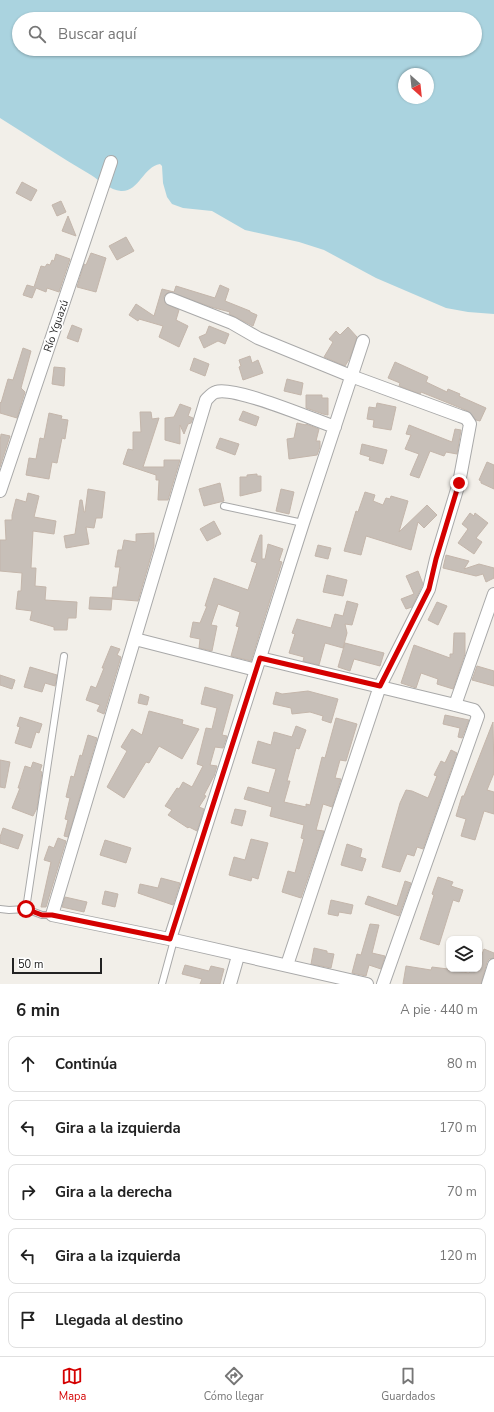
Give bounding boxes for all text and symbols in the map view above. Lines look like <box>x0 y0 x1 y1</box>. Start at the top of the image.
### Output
search box <box>12 12 482 56</box>
icon: search <box>26 23 48 45</box>
text: Buscar aquí <box>58 24 136 44</box>
north arrow <box>398 68 434 104</box>
street label: Río Yguazú <box>40 298 72 354</box>
route end <box>450 474 468 492</box>
route start <box>17 900 35 918</box>
map controls <box>446 936 482 972</box>
button: layers <box>446 936 482 972</box>
scale bar <box>12 956 102 975</box>
text: 50 m <box>18 957 43 972</box>
text: 6 min <box>16 999 60 1022</box>
text: A pie · 440 m <box>400 1001 478 1019</box>
icon: ahead <box>17 1053 39 1075</box>
text: Continúa <box>55 1054 117 1074</box>
text: 80 m <box>447 1055 477 1073</box>
icon: left <box>17 1117 39 1139</box>
text: Gira a la izquierda <box>55 1118 181 1138</box>
text: 170 m <box>439 1119 477 1137</box>
icon: right <box>17 1181 39 1203</box>
text: Gira a la derecha <box>55 1182 172 1202</box>
text: 70 m <box>447 1183 477 1201</box>
icon: left <box>17 1245 39 1267</box>
text: Gira a la izquierda <box>55 1246 181 1266</box>
text: 120 m <box>439 1247 477 1265</box>
icon: arrive <box>17 1309 39 1331</box>
text: Llegada al destino <box>55 1310 183 1330</box>
tab: Mapa <box>59 1365 86 1404</box>
tab: Cómo llegar <box>204 1365 264 1404</box>
tab: Guardados <box>381 1365 435 1404</box>

